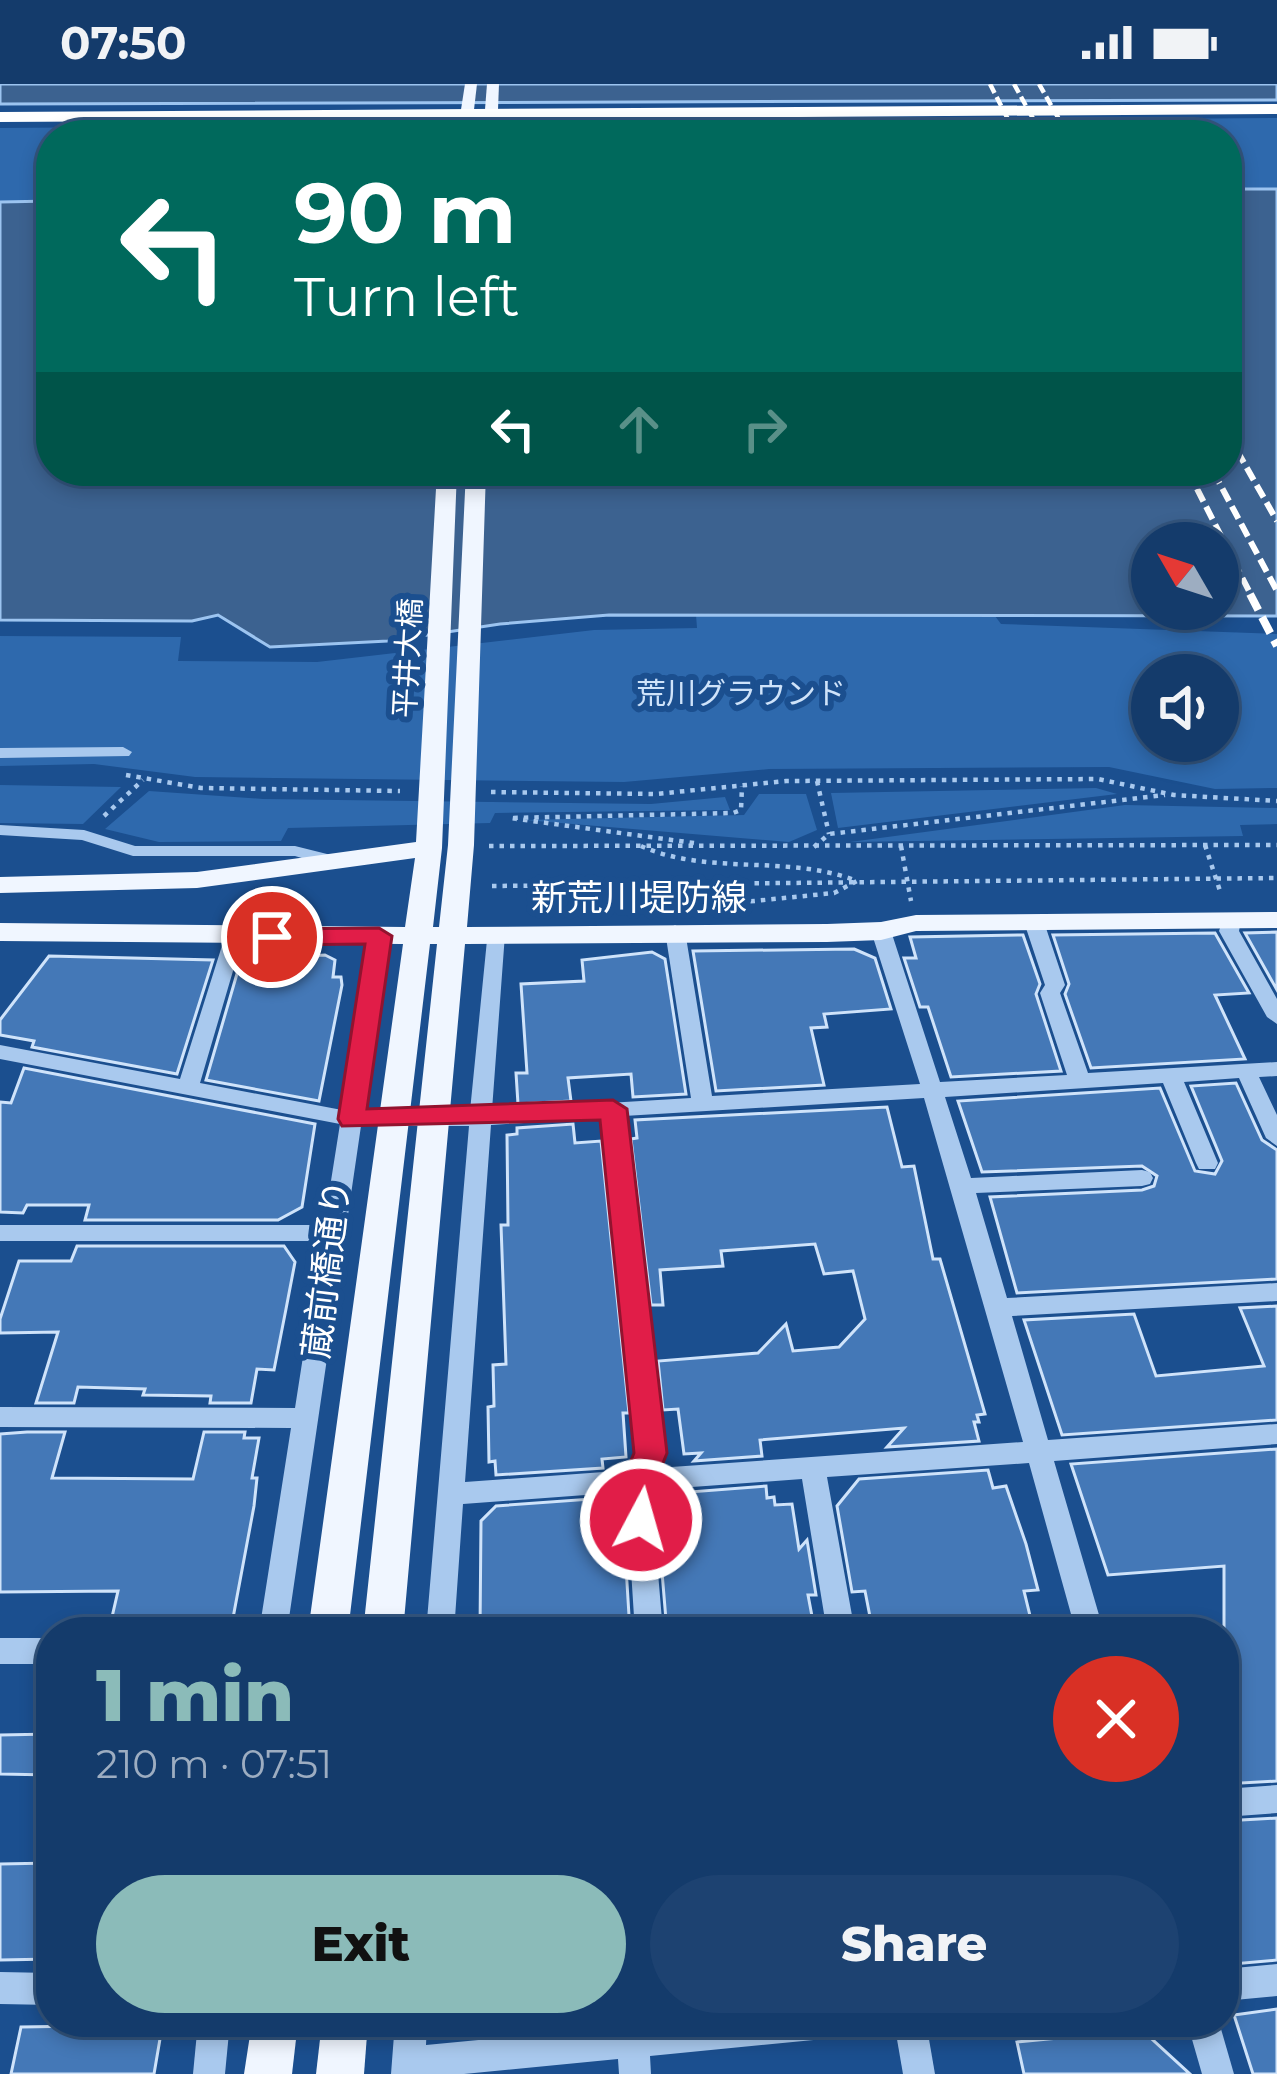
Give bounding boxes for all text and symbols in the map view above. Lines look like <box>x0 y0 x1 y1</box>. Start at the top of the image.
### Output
text: 07:50 <box>60 15 187 70</box>
text: 90 m <box>294 162 516 264</box>
icon: left <box>96 168 252 324</box>
text: Turn left <box>294 264 520 330</box>
icon: left <box>480 396 546 462</box>
icon: ahead <box>606 396 672 462</box>
icon: right <box>732 396 798 462</box>
north arrow <box>1131 522 1239 630</box>
map controls <box>1131 522 1239 762</box>
street label: 平井大橋 <box>386 597 429 719</box>
button: sound <box>1131 654 1239 762</box>
park label: 荒川グラウンド <box>636 675 846 712</box>
street label: 新荒川堤防線 <box>531 875 747 919</box>
pin <box>221 886 323 988</box>
icon: arrive <box>239 904 305 970</box>
street label: 蔵前橋通り <box>293 1177 359 1361</box>
position arrow <box>578 1457 704 1583</box>
text: 1 min <box>96 1651 294 1739</box>
button: close <box>1053 1656 1179 1782</box>
text: 210 m · 07:51 <box>96 1740 332 1788</box>
button: Exit <box>96 1875 626 2013</box>
button: Share <box>650 1875 1179 2013</box>

